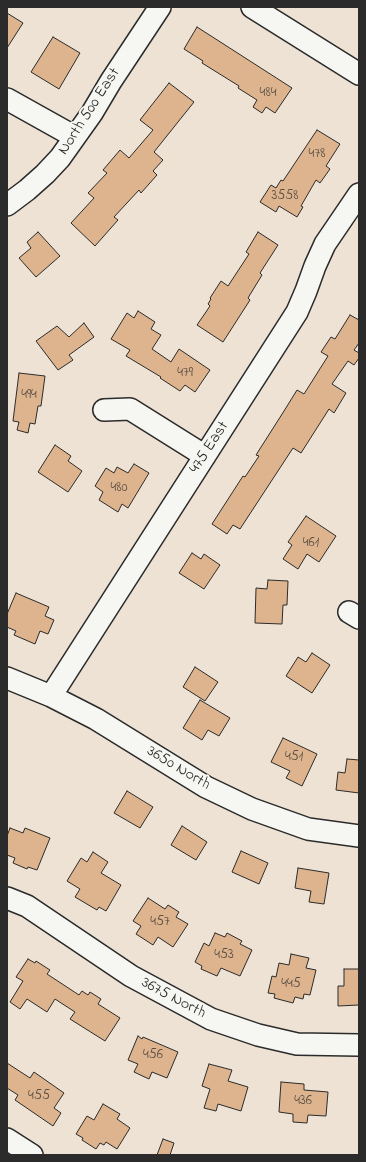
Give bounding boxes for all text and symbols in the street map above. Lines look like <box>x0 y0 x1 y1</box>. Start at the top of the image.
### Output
street label: North 500 East <box>55 65 125 159</box>
house number: 484 <box>260 86 276 102</box>
house number: 478 <box>309 147 325 163</box>
house number: 3558 <box>271 189 299 205</box>
house number: 479 <box>177 366 193 382</box>
house number: 494 <box>21 388 37 404</box>
street label: 475 East <box>186 418 234 478</box>
house number: 480 <box>110 481 128 497</box>
house number: 461 <box>303 536 319 552</box>
street label: 3650 North <box>143 743 213 795</box>
house number: 451 <box>285 750 303 766</box>
house number: 457 <box>150 915 170 931</box>
house number: 453 <box>214 948 234 964</box>
street label: 3675 North <box>137 974 209 1024</box>
house number: 445 <box>281 977 301 993</box>
house number: 456 <box>143 1048 163 1064</box>
house number: 455 <box>28 1089 50 1105</box>
house number: 436 <box>294 1094 312 1110</box>

